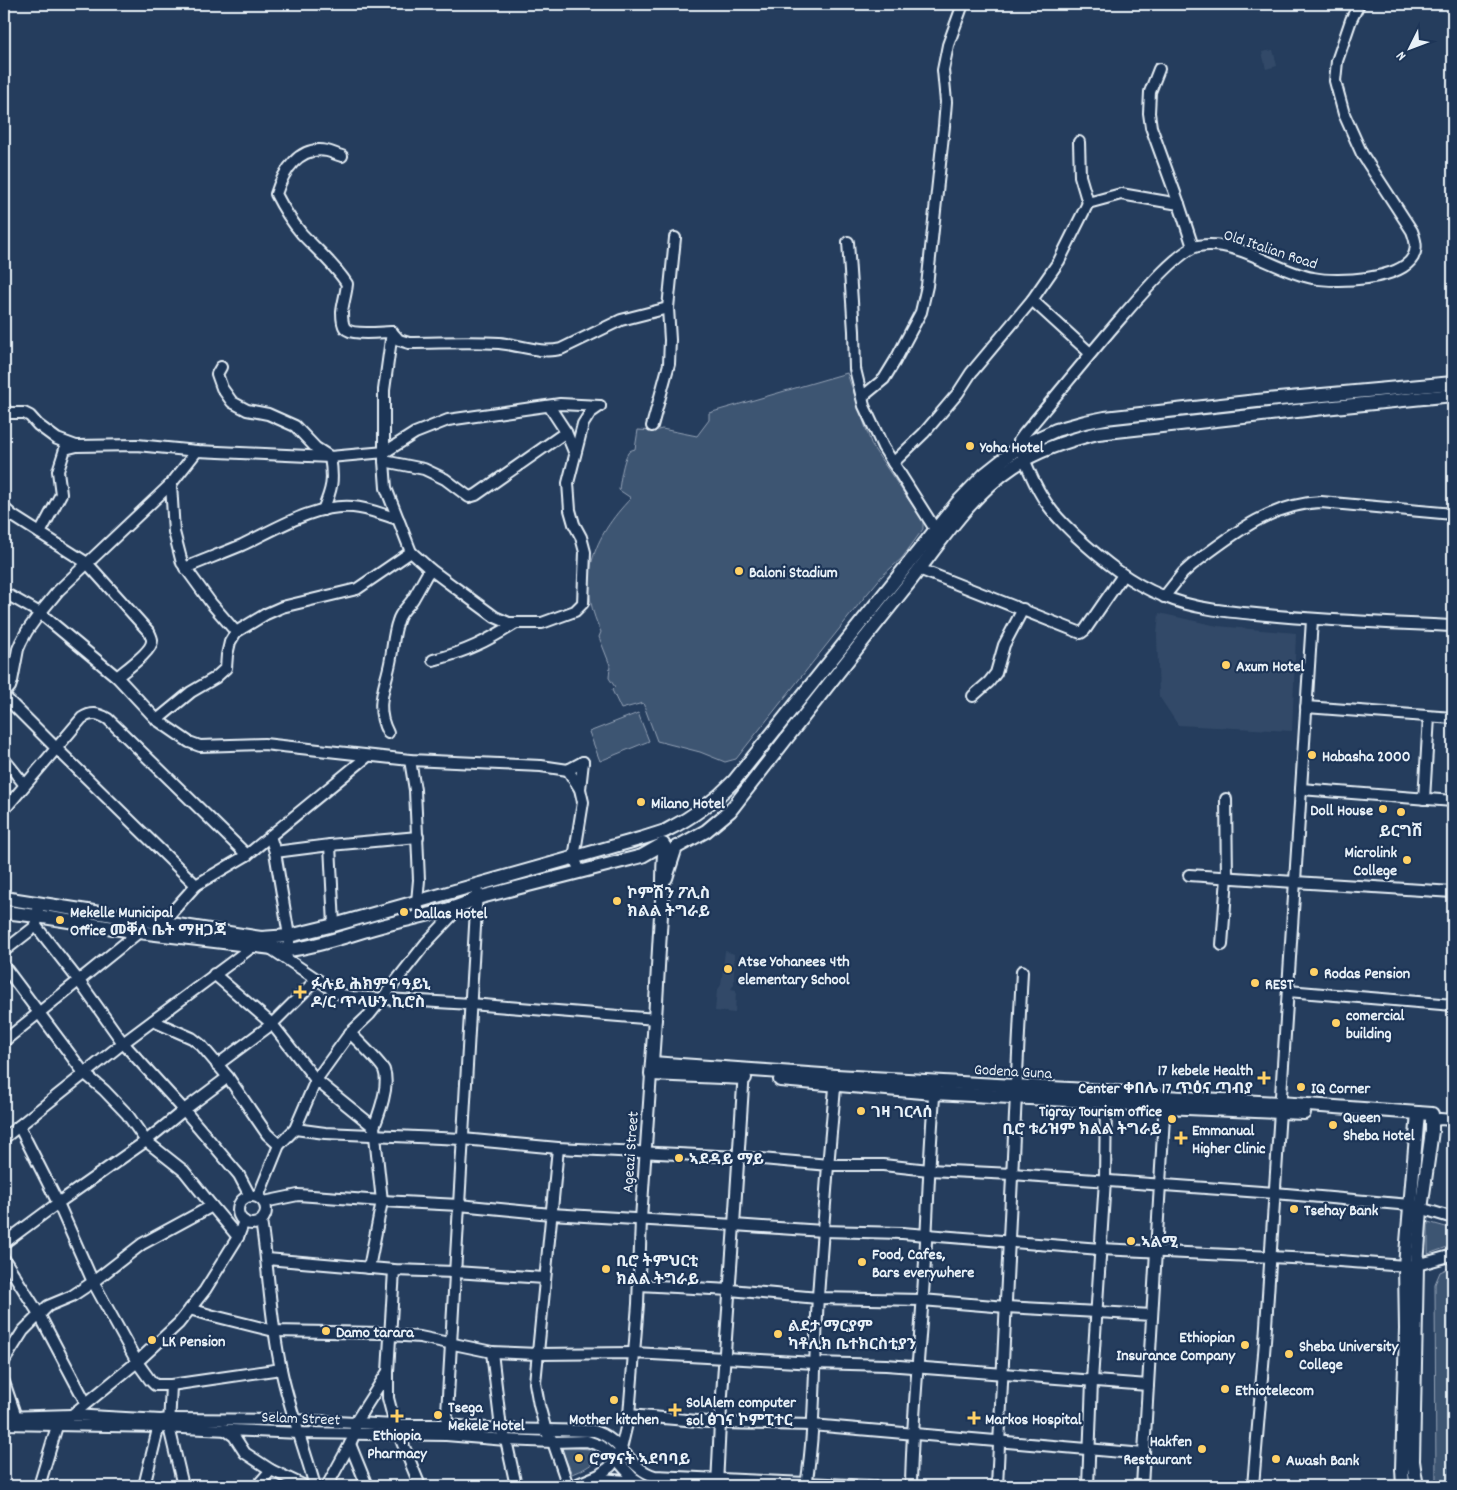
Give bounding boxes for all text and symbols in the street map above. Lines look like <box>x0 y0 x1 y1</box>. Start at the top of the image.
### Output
north arrow <box>1384 22 1434 72</box>
text: N <box>1392 46 1412 65</box>
street label: Old Italian Road <box>1220 224 1320 276</box>
place label: Yoha Hotel <box>979 437 1044 460</box>
marker: Yoha Hotel <box>964 440 976 452</box>
place label: Baloni Stadium <box>749 562 838 585</box>
marker: Baloni Stadium <box>733 565 745 577</box>
place label: Axum Hotel <box>1236 656 1304 679</box>
marker: Axum Hotel <box>1220 659 1232 671</box>
place label: Habasha 2000 <box>1322 746 1411 769</box>
marker: Habasha 2000 <box>1306 749 1318 761</box>
place label: Milano Hotel <box>651 793 725 816</box>
marker: Milano Hotel <box>635 796 647 808</box>
place label: Doll House <box>1310 800 1373 823</box>
marker: Doll House <box>1377 803 1389 815</box>
marker: ይርግሽ <box>1395 806 1407 818</box>
place label: ይርግሽ <box>1379 821 1423 844</box>
place label: Microlink College <box>1345 842 1397 883</box>
marker: Microlink College <box>1401 854 1413 866</box>
place label: ኮምሽን ፖሊስ ክልል ትግራይ <box>627 883 710 924</box>
marker: ኮምሽን ፖሊስ ክልል ትግራይ <box>611 895 623 907</box>
place label: Mekelle Municipal Office መቐለ ቤት ማዘጋጃ <box>70 902 226 943</box>
place label: Dallas Hotel <box>414 903 488 926</box>
marker: Dallas Hotel <box>398 906 410 918</box>
marker: Mekelle Municipal Office መቐለ ቤት ማዘጋጃ <box>54 914 66 926</box>
place label: Atse Yohanees 4th elementary School <box>738 951 850 992</box>
marker: Atse Yohanees 4th elementary School <box>722 963 734 975</box>
place label: Rodas Pension <box>1324 963 1410 986</box>
marker: Rodas Pension <box>1308 966 1320 978</box>
place label: ፉሉይ ሕክምና ዓይኒ ዶ/ር ጥላሁን ኪሮስ <box>311 974 431 1015</box>
place label: REST <box>1265 974 1294 997</box>
marker: REST <box>1249 977 1261 989</box>
marker: ፉሉይ ሕክምና ዓይኒ ዶ/ር ጥላሁን ኪሮስ <box>293 985 307 999</box>
place label: comercial building <box>1346 1005 1404 1046</box>
marker: comercial building <box>1330 1017 1342 1029</box>
street label: Godena Guna <box>973 1059 1053 1086</box>
place label: 17 kebele Health Center ቀበሌ 17 ጥዕና ጣብያ <box>1078 1060 1253 1101</box>
marker: 17 kebele Health Center ቀበሌ 17 ጥዕና ጣብያ <box>1257 1071 1271 1085</box>
place label: IQ Corner <box>1311 1078 1371 1101</box>
marker: IQ Corner <box>1295 1081 1307 1093</box>
place label: Tigray Tourism office ቢሮ ቱሪዝም ክልል ትግራይ <box>1002 1101 1162 1142</box>
place label: ገዛ ገርላሰ <box>871 1102 933 1125</box>
marker: ገዛ ገርላሰ <box>855 1105 867 1117</box>
place label: Queen Sheba Hotel <box>1343 1107 1415 1148</box>
street label: Ageazi Street <box>617 1110 646 1194</box>
marker: Tigray Tourism office ቢሮ ቱሪዝም ክልል ትግራይ <box>1166 1113 1178 1125</box>
marker: Queen Sheba Hotel <box>1327 1119 1339 1131</box>
place label: Emmanual Higher Clinic <box>1192 1120 1266 1161</box>
marker: Emmanual Higher Clinic <box>1174 1131 1188 1145</box>
place label: ኣደዳይ ማይ <box>689 1149 764 1172</box>
marker: ኣደዳይ ማይ <box>673 1152 685 1164</box>
place label: Tsehay Bank <box>1304 1200 1379 1223</box>
marker: Tsehay Bank <box>1288 1203 1300 1215</box>
place label: ኣልሚ <box>1141 1232 1178 1255</box>
marker: ኣልሚ <box>1125 1235 1137 1247</box>
place label: Food, Cafes, Bars everywhere <box>872 1244 974 1285</box>
place label: ቢሮ ትምህርቲ ክልል ትግራይ <box>616 1251 699 1292</box>
marker: Food, Cafes, Bars everywhere <box>856 1256 868 1268</box>
marker: ቢሮ ትምህርቲ ክልል ትግራይ <box>600 1263 612 1275</box>
place label: ልደታ ማርያም ካቶሊክ ቤተክርስቲያን <box>788 1316 917 1357</box>
place label: Damo tarara <box>336 1322 415 1345</box>
marker: Damo tarara <box>320 1325 332 1337</box>
place label: Ethiopian Insurance Company <box>1116 1327 1237 1368</box>
marker: ልደታ ማርያም ካቶሊክ ቤተክርስቲያን <box>772 1328 784 1340</box>
place label: LK Pension <box>162 1331 225 1354</box>
marker: LK Pension <box>146 1334 158 1346</box>
place label: Sheba University College <box>1299 1336 1400 1377</box>
marker: Ethiopian Insurance Company <box>1239 1339 1251 1351</box>
marker: Sheba University College <box>1283 1348 1295 1360</box>
place label: Ethiotelecom <box>1235 1380 1314 1403</box>
marker: Ethiotelecom <box>1219 1383 1231 1395</box>
place label: SolAlem computer sol ፅገና ኮምፒተር <box>686 1392 797 1433</box>
marker: Mother kitchen <box>608 1394 620 1406</box>
place label: Tsega Mekele Hotel <box>448 1397 525 1438</box>
marker: SolAlem computer sol ፅገና ኮምፒተር <box>668 1403 682 1417</box>
street label: Selam Street <box>261 1407 341 1432</box>
marker: Tsega Mekele Hotel <box>432 1409 444 1421</box>
place label: Mother kitchen <box>569 1409 659 1432</box>
place label: Markos Hospital <box>985 1409 1082 1432</box>
marker: Ethiopia Pharmacy <box>391 1410 403 1422</box>
marker: Markos Hospital <box>967 1411 981 1425</box>
place label: Ethiopia Pharmacy <box>367 1425 428 1466</box>
place label: Hakfen Restaurant <box>1123 1431 1192 1472</box>
marker: Hakfen Restaurant <box>1196 1443 1208 1455</box>
place label: ሮማናት ኣደባባይ <box>589 1449 691 1472</box>
place label: Awash Bank <box>1286 1450 1360 1473</box>
marker: ሮማናት ኣደባባይ <box>573 1452 585 1464</box>
marker: Awash Bank <box>1270 1453 1282 1465</box>

